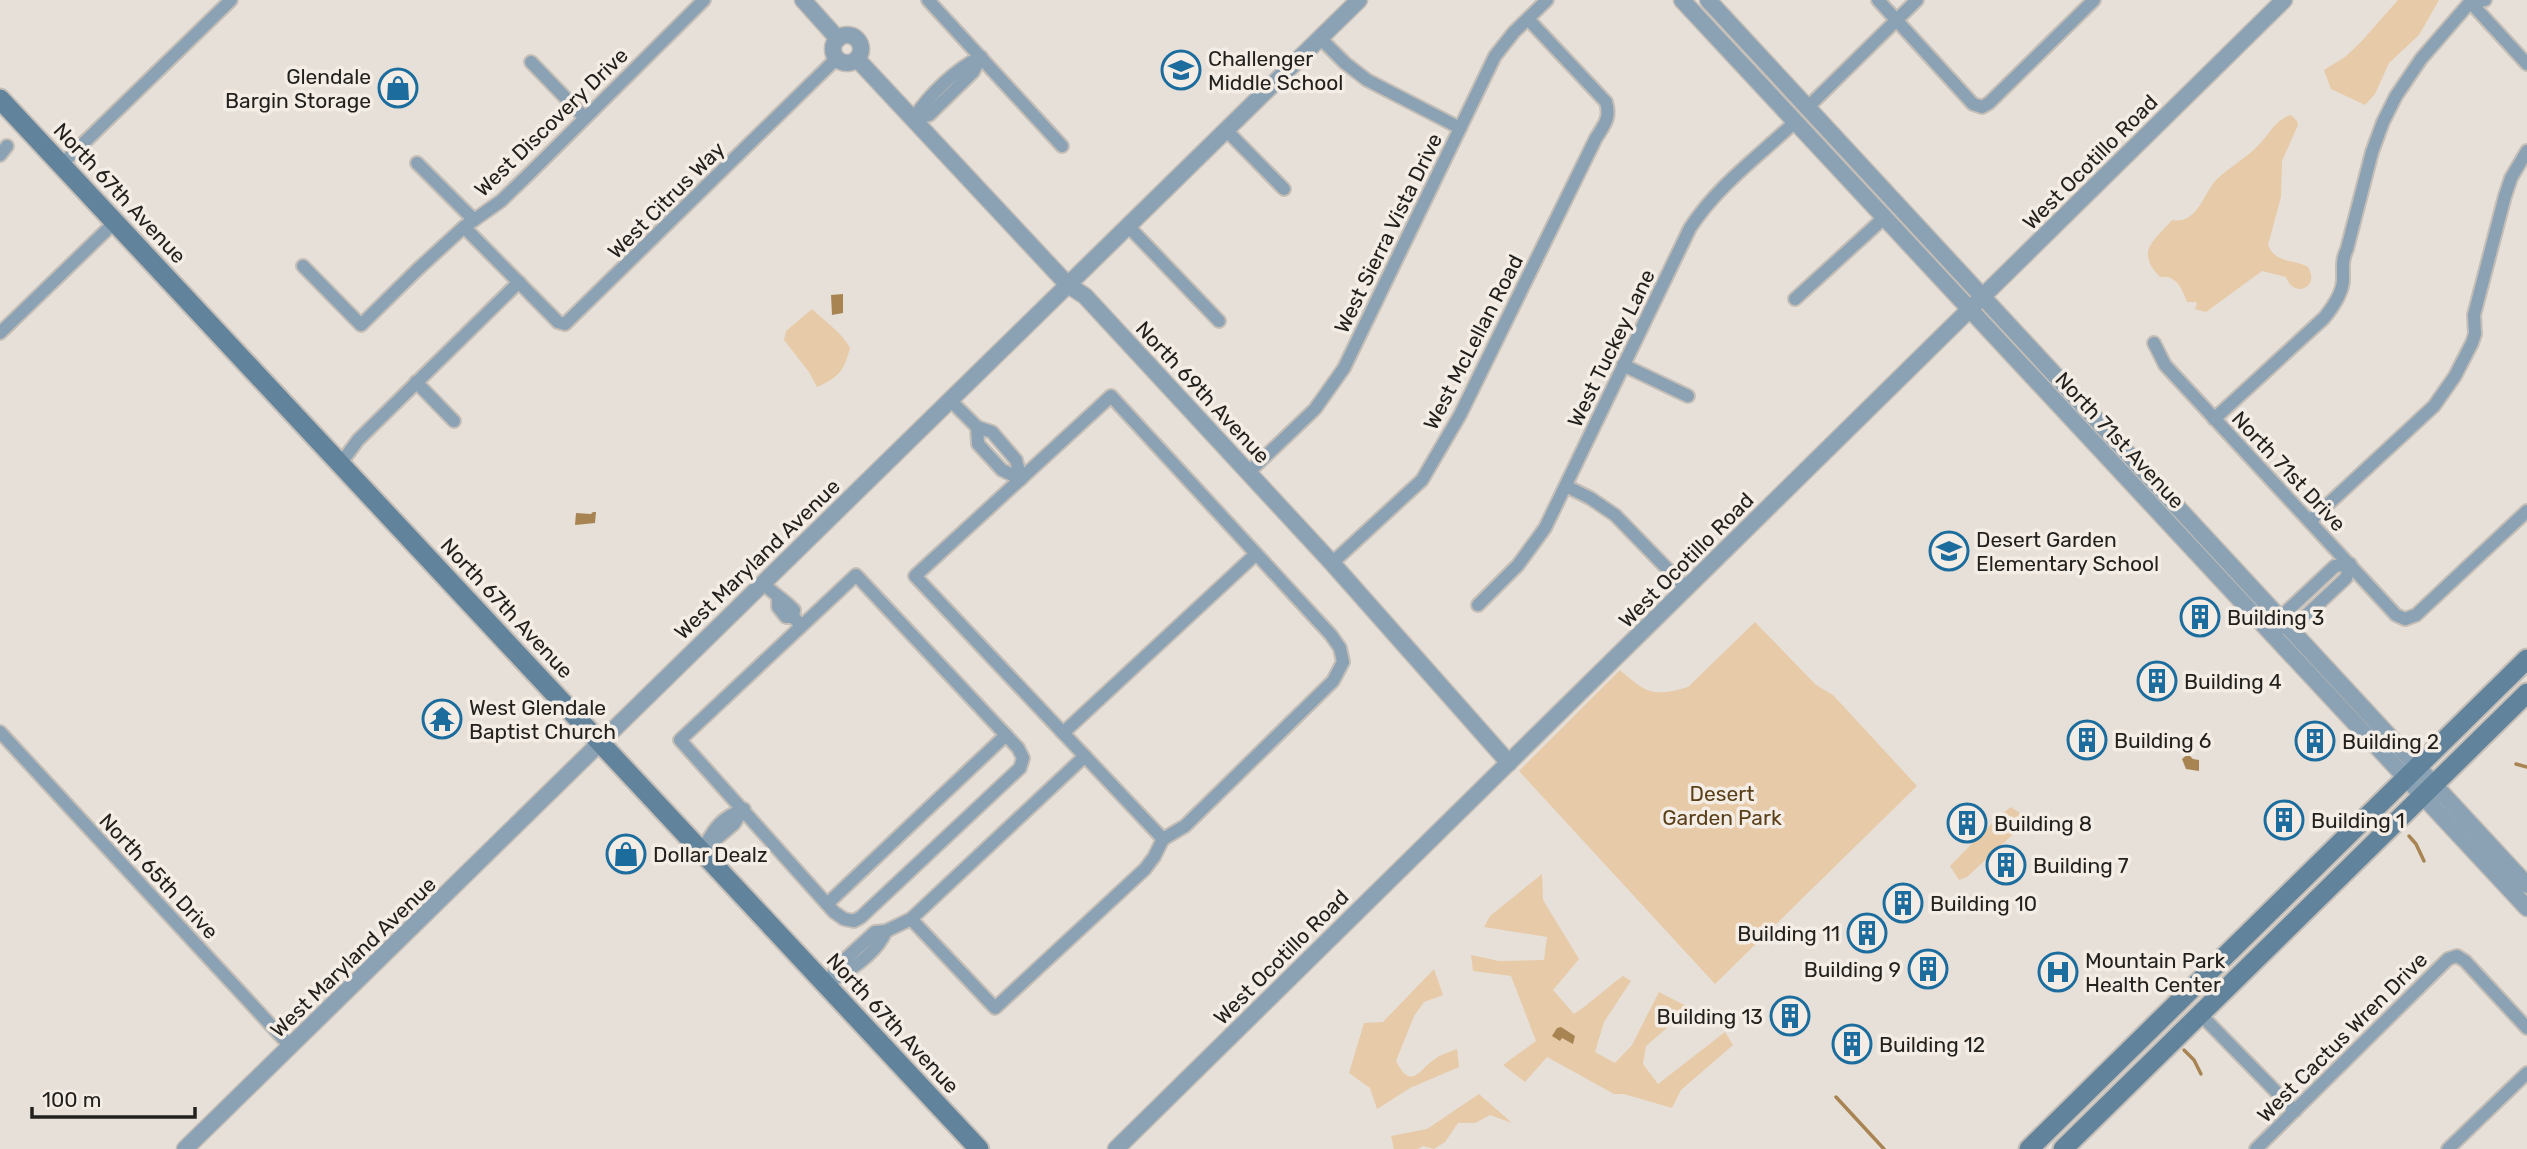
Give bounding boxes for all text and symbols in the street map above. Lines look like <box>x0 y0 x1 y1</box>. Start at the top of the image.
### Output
street label: West Discovery Drive <box>469 42 633 202</box>
place label: Challenger Middle School <box>1208 46 1343 95</box>
school or university icon: Challenger Middle School <box>1160 49 1202 91</box>
place label: Glendale Bargin Storage <box>225 64 371 113</box>
shop icon: Glendale Bargin Storage <box>377 67 419 109</box>
street label: West Ocotillo Road <box>2017 89 2163 235</box>
street label: North 67th Avenue <box>49 118 191 268</box>
street label: West Sierra Vista Drive <box>1329 129 1447 337</box>
street label: West Citrus Way <box>602 136 730 264</box>
street label: West McLellan Road <box>1418 250 1528 434</box>
street label: West Tuckey Lane <box>1562 265 1660 431</box>
street label: North 69th Avenue <box>1131 316 1275 468</box>
street label: North 71st Avenue <box>2050 367 2190 513</box>
street label: North 71st Drive <box>2227 406 2351 536</box>
street label: West Maryland Avenue <box>669 474 845 644</box>
street label: West Ocotillo Road <box>1613 487 1759 633</box>
place label: Desert Garden Elementary School <box>1976 527 2159 576</box>
school or university icon: Desert Garden Elementary School <box>1928 530 1970 572</box>
street label: North 67th Avenue <box>436 533 578 683</box>
building icon: Building 3 <box>2179 596 2221 638</box>
place label: Building 3 <box>2227 605 2324 630</box>
building icon: Building 4 <box>2136 660 2178 702</box>
place label: Building 4 <box>2184 669 2282 694</box>
place label: West Glendale Baptist Church <box>469 695 616 744</box>
temple icon: West Glendale Baptist Church <box>421 698 463 740</box>
building icon: Building 6 <box>2066 719 2108 761</box>
building icon: Building 2 <box>2294 720 2336 762</box>
place label: Building 6 <box>2114 728 2212 753</box>
place label: Building 2 <box>2342 729 2439 754</box>
park label: Desert Garden Park <box>1662 781 1782 830</box>
building icon: Building 1 <box>2263 799 2305 841</box>
building icon: Building 8 <box>1946 802 1988 844</box>
street label: North 65th Drive <box>94 808 224 944</box>
place label: Building 1 <box>2311 808 2405 833</box>
place label: Building 8 <box>1994 811 2092 836</box>
shop icon: Dollar Dealz <box>605 833 647 875</box>
place label: Dollar Dealz <box>653 842 768 867</box>
building icon: Building 7 <box>1985 844 2027 886</box>
place label: Building 7 <box>2033 853 2129 878</box>
street label: West Maryland Avenue <box>265 872 441 1042</box>
building icon: Building 10 <box>1882 882 1924 924</box>
street label: West Ocotillo Road <box>1208 884 1354 1030</box>
place label: Building 10 <box>1930 891 2037 916</box>
building icon: Building 11 <box>1846 912 1888 954</box>
place label: Building 11 <box>1737 921 1840 946</box>
street label: West Cactus Wren Drive <box>2252 947 2432 1127</box>
street label: North 67th Avenue <box>822 948 964 1098</box>
building icon: Building 9 <box>1907 948 1949 990</box>
place label: Mountain Park Health Center <box>2085 948 2226 997</box>
hospital icon: Mountain Park Health Center <box>2037 951 2079 993</box>
place label: Building 9 <box>1804 957 1901 982</box>
building icon: Building 13 <box>1769 995 1811 1037</box>
place label: Building 13 <box>1657 1004 1763 1029</box>
building icon: Building 12 <box>1831 1023 1873 1065</box>
place label: Building 12 <box>1879 1032 1985 1057</box>
scale bar <box>32 1076 194 1120</box>
text: 100 m <box>42 1087 101 1112</box>

